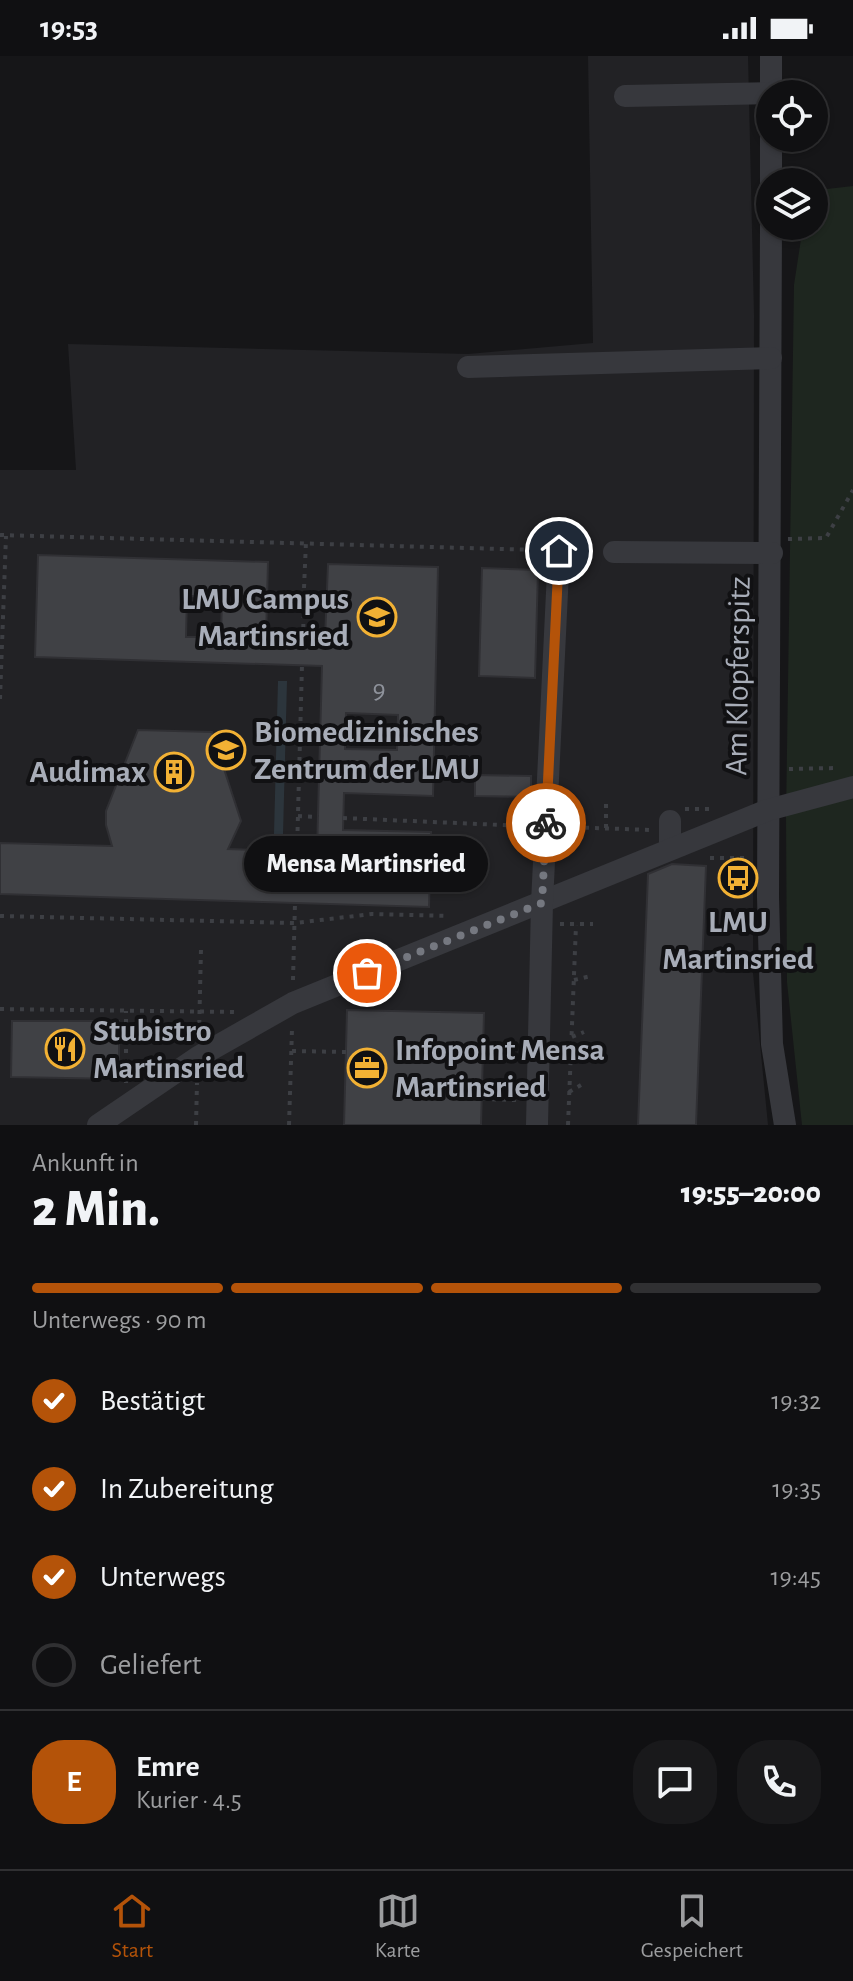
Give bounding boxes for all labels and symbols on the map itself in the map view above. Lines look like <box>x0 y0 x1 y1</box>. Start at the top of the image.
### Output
pin <box>525 517 593 585</box>
street label: Am Klopferspitz <box>720 576 756 776</box>
place label: LMU Campus Martinsried <box>181 583 349 652</box>
school or university icon: LMU Campus Martinsried <box>356 596 398 638</box>
house number: 9 <box>372 676 386 704</box>
place label: Biomedizinisches Zentrum der LMU <box>254 716 480 785</box>
school or university icon: Biomedizinisches Zentrum der LMU <box>205 729 247 771</box>
building icon: Audimax <box>153 751 195 793</box>
place label: Audimax <box>30 756 146 788</box>
courier <box>506 783 586 863</box>
callout: Mensa Martinsried <box>245 837 489 893</box>
bus stop icon: LMU Martinsried <box>717 857 759 899</box>
place label: LMU Martinsried <box>662 906 814 975</box>
pin <box>333 939 401 1007</box>
place label: Stubistro Martinsried <box>93 1015 245 1084</box>
restaurant icon: Stubistro Martinsried <box>44 1028 86 1070</box>
place label: Infopoint Mensa Martinsried <box>395 1034 605 1103</box>
office icon: Infopoint Mensa Martinsried <box>346 1047 388 1089</box>

